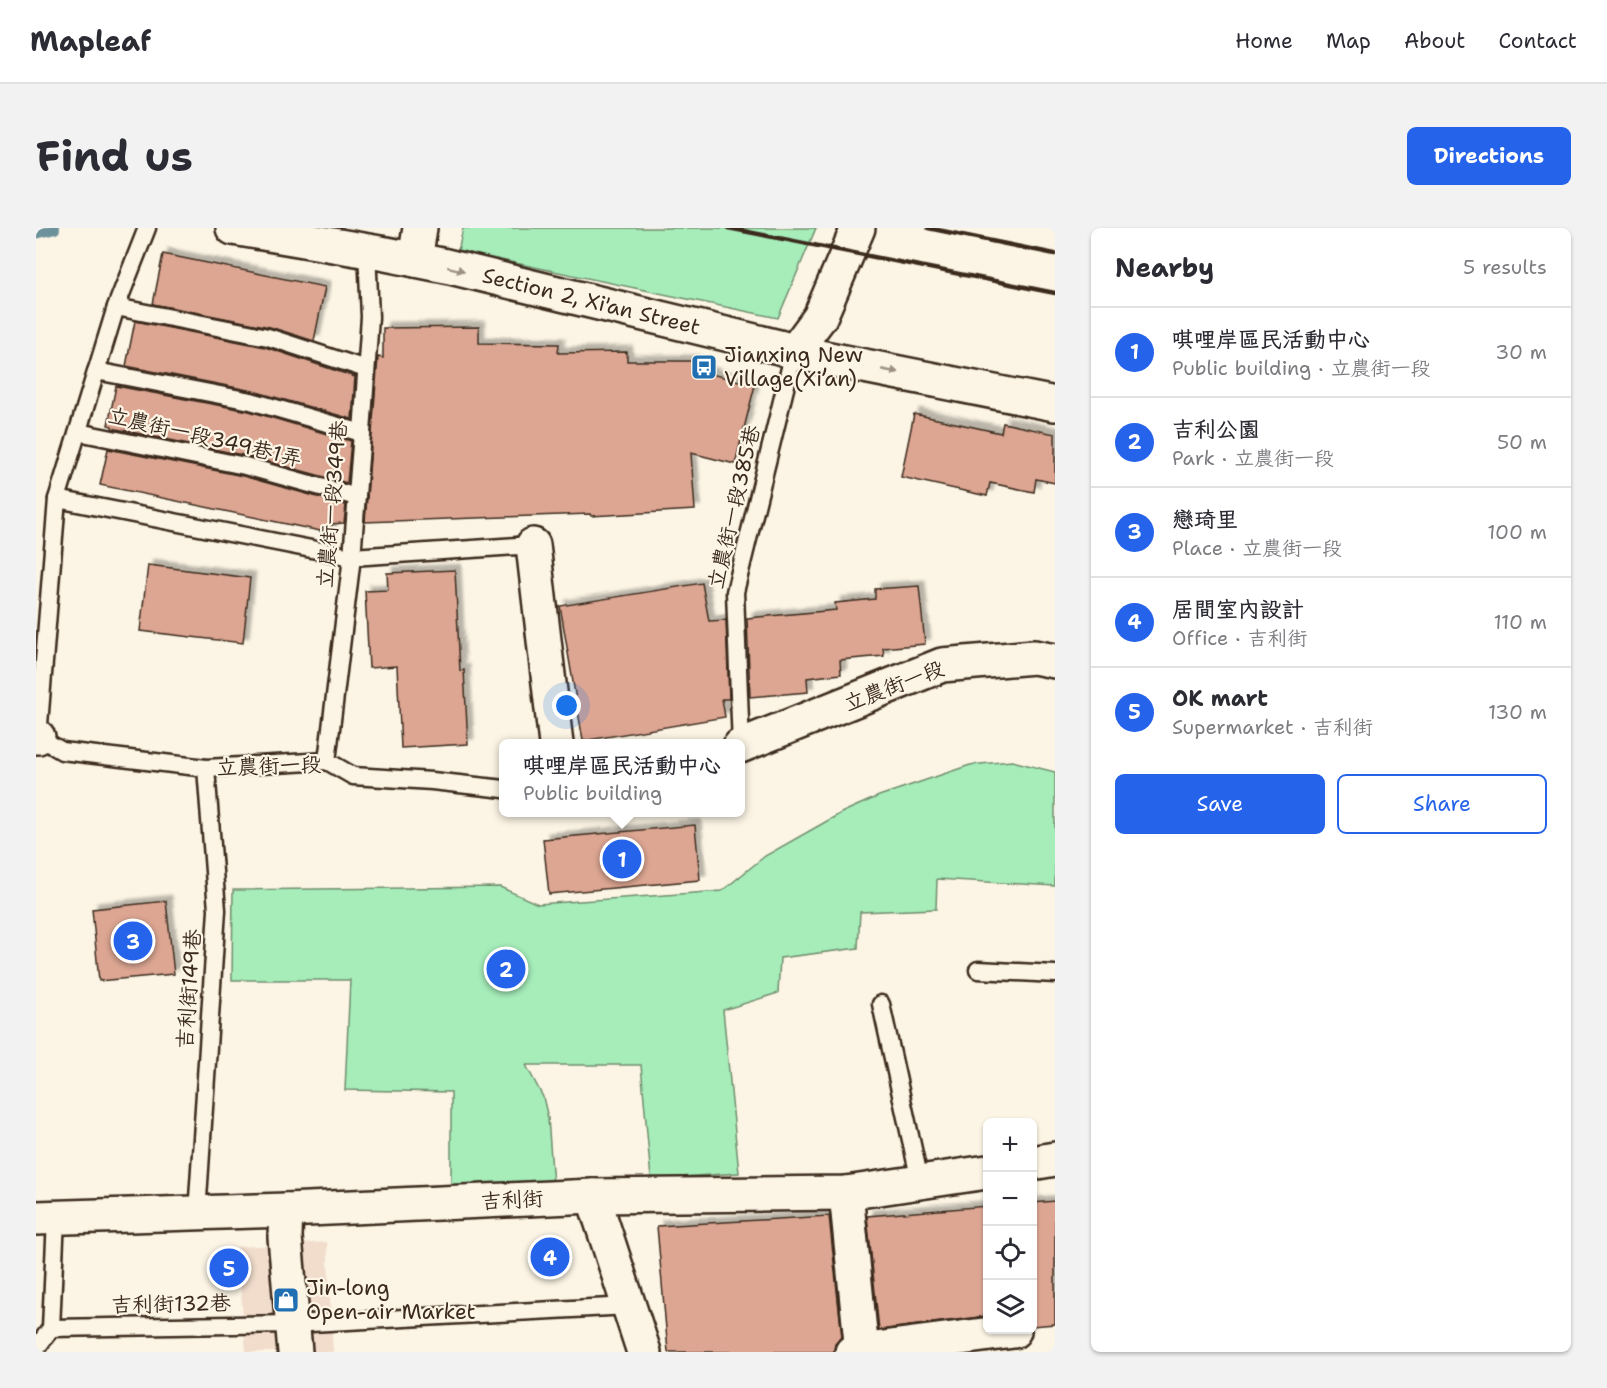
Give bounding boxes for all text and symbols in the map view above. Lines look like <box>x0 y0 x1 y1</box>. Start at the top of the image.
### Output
text: Mapleaf <box>30 22 151 60</box>
text: Home <box>1235 27 1293 55</box>
text: Map <box>1326 27 1371 55</box>
text: About <box>1404 27 1465 55</box>
text: Contact <box>1498 27 1577 55</box>
button: Directions <box>1407 127 1571 185</box>
text: Find us <box>36 128 193 184</box>
text: Nearby <box>1115 250 1214 285</box>
text: 5 results <box>1463 254 1547 280</box>
street label: Section 2, Xi'an Street <box>480 261 703 341</box>
one-way arrow <box>446 264 465 274</box>
text: 唭哩岸區民活動中心 <box>1172 325 1370 354</box>
text: 1 <box>1130 339 1139 365</box>
text: 30 m <box>1495 339 1547 365</box>
place label: Jianxing New Village(Xi’an) <box>724 341 863 393</box>
bus stop icon: Jianxing New Village(Xi’an) <box>689 352 719 382</box>
text: Public building · 立農街一段 <box>1172 355 1431 381</box>
one-way arrow <box>881 367 900 376</box>
street label: 立農街一段349巷1弄 <box>105 401 305 473</box>
text: 吉利公園 <box>1172 415 1260 444</box>
street label: 立農街一段349巷 <box>311 419 353 589</box>
street label: 立農街一段385巷 <box>702 422 766 592</box>
text: 2 <box>1128 429 1142 455</box>
text: 50 m <box>1497 429 1547 455</box>
text: Park · 立農街一段 <box>1172 445 1334 471</box>
text: 戀琦里 <box>1172 505 1238 534</box>
text: 3 <box>1128 519 1142 545</box>
text: 100 m <box>1487 519 1547 545</box>
text: Place · 立農街一段 <box>1172 535 1342 561</box>
text: 居間室內設計 <box>1172 595 1304 624</box>
text: 4 <box>1128 609 1142 635</box>
text: 110 m <box>1493 609 1547 635</box>
text: Office · 吉利街 <box>1172 625 1308 651</box>
street label: 立農街一段 <box>840 654 948 718</box>
text: OK mart <box>1172 684 1268 713</box>
your location <box>552 691 581 720</box>
text: 5 <box>1128 699 1141 725</box>
text: 130 m <box>1488 699 1547 725</box>
text: Supermarket · 吉利街 <box>1172 714 1373 740</box>
popup <box>499 739 745 817</box>
street label: 立農街一段 <box>216 750 322 782</box>
text: 唭哩岸區民活動中心 <box>523 751 721 780</box>
button: Save <box>1115 774 1325 834</box>
button: Share <box>1337 774 1547 834</box>
text: Public building <box>523 780 662 806</box>
pin: 1 <box>602 836 642 882</box>
pin: 3 <box>114 918 152 964</box>
street label: 吉利街149巷 <box>171 928 207 1050</box>
pin: 2 <box>486 946 526 992</box>
map controls <box>983 1118 1037 1334</box>
button: + <box>983 1118 1037 1172</box>
button: − <box>983 1172 1037 1226</box>
street label: 吉利街 <box>480 1184 544 1216</box>
button: locate <box>983 1226 1037 1280</box>
pin: 4 <box>530 1234 570 1280</box>
pin: 5 <box>210 1246 248 1290</box>
place label: Jin-long Open-air Market <box>306 1274 476 1326</box>
button: layers <box>983 1280 1037 1334</box>
shop icon: Jin-long Open-air Market <box>271 1285 301 1315</box>
street label: 吉利街132巷 <box>111 1289 231 1319</box>

